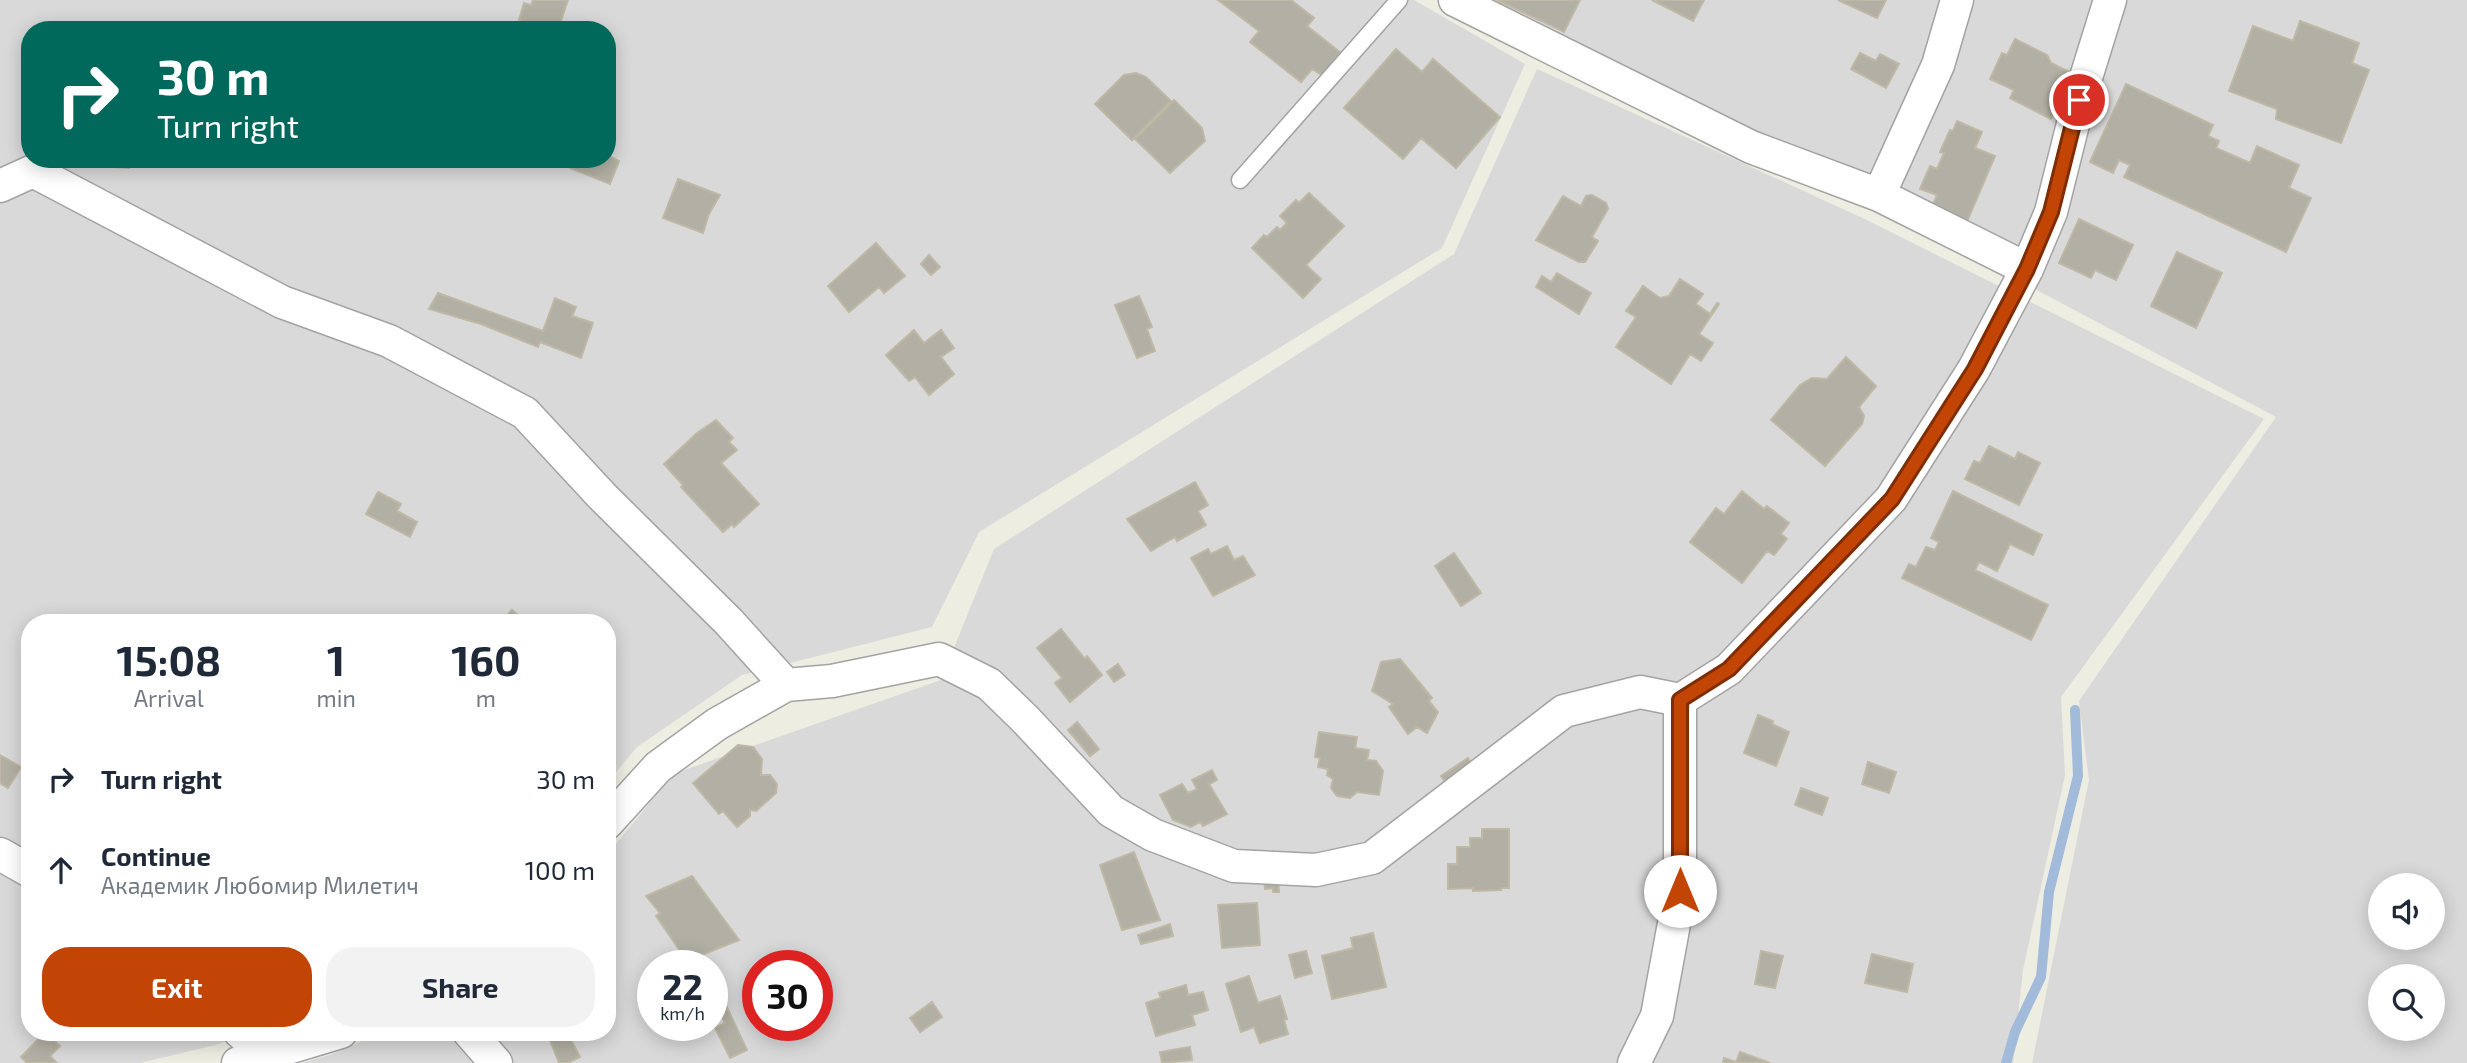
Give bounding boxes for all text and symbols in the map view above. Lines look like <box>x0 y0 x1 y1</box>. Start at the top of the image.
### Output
text: 30 m <box>157 46 269 105</box>
icon: right <box>42 49 133 140</box>
pin <box>2049 70 2109 130</box>
icon: arrive <box>2060 81 2098 119</box>
text: Turn right <box>157 106 299 144</box>
text: 15:08 <box>116 634 221 684</box>
text: 1 <box>327 634 345 684</box>
text: 160 <box>451 634 521 684</box>
text: Arrival <box>134 684 204 712</box>
text: min <box>317 684 356 712</box>
text: m <box>476 684 496 712</box>
icon: right <box>42 760 80 798</box>
text: Turn right <box>101 763 222 794</box>
text: 30 m <box>536 763 595 794</box>
text: Continue <box>101 840 211 871</box>
icon: ahead <box>42 851 80 889</box>
text: 100 m <box>525 854 595 885</box>
position arrow <box>1643 854 1717 928</box>
text: Академик Любомир Милетич <box>101 871 419 899</box>
map controls <box>2368 873 2445 1041</box>
button: sound <box>2368 873 2445 950</box>
button: Exit <box>42 947 312 1027</box>
button: Share <box>326 947 595 1027</box>
speed limit sign: 30 <box>742 950 833 1041</box>
button: search <box>2368 964 2445 1041</box>
text: 22 <box>662 965 703 1007</box>
text: km/h <box>660 1002 705 1024</box>

